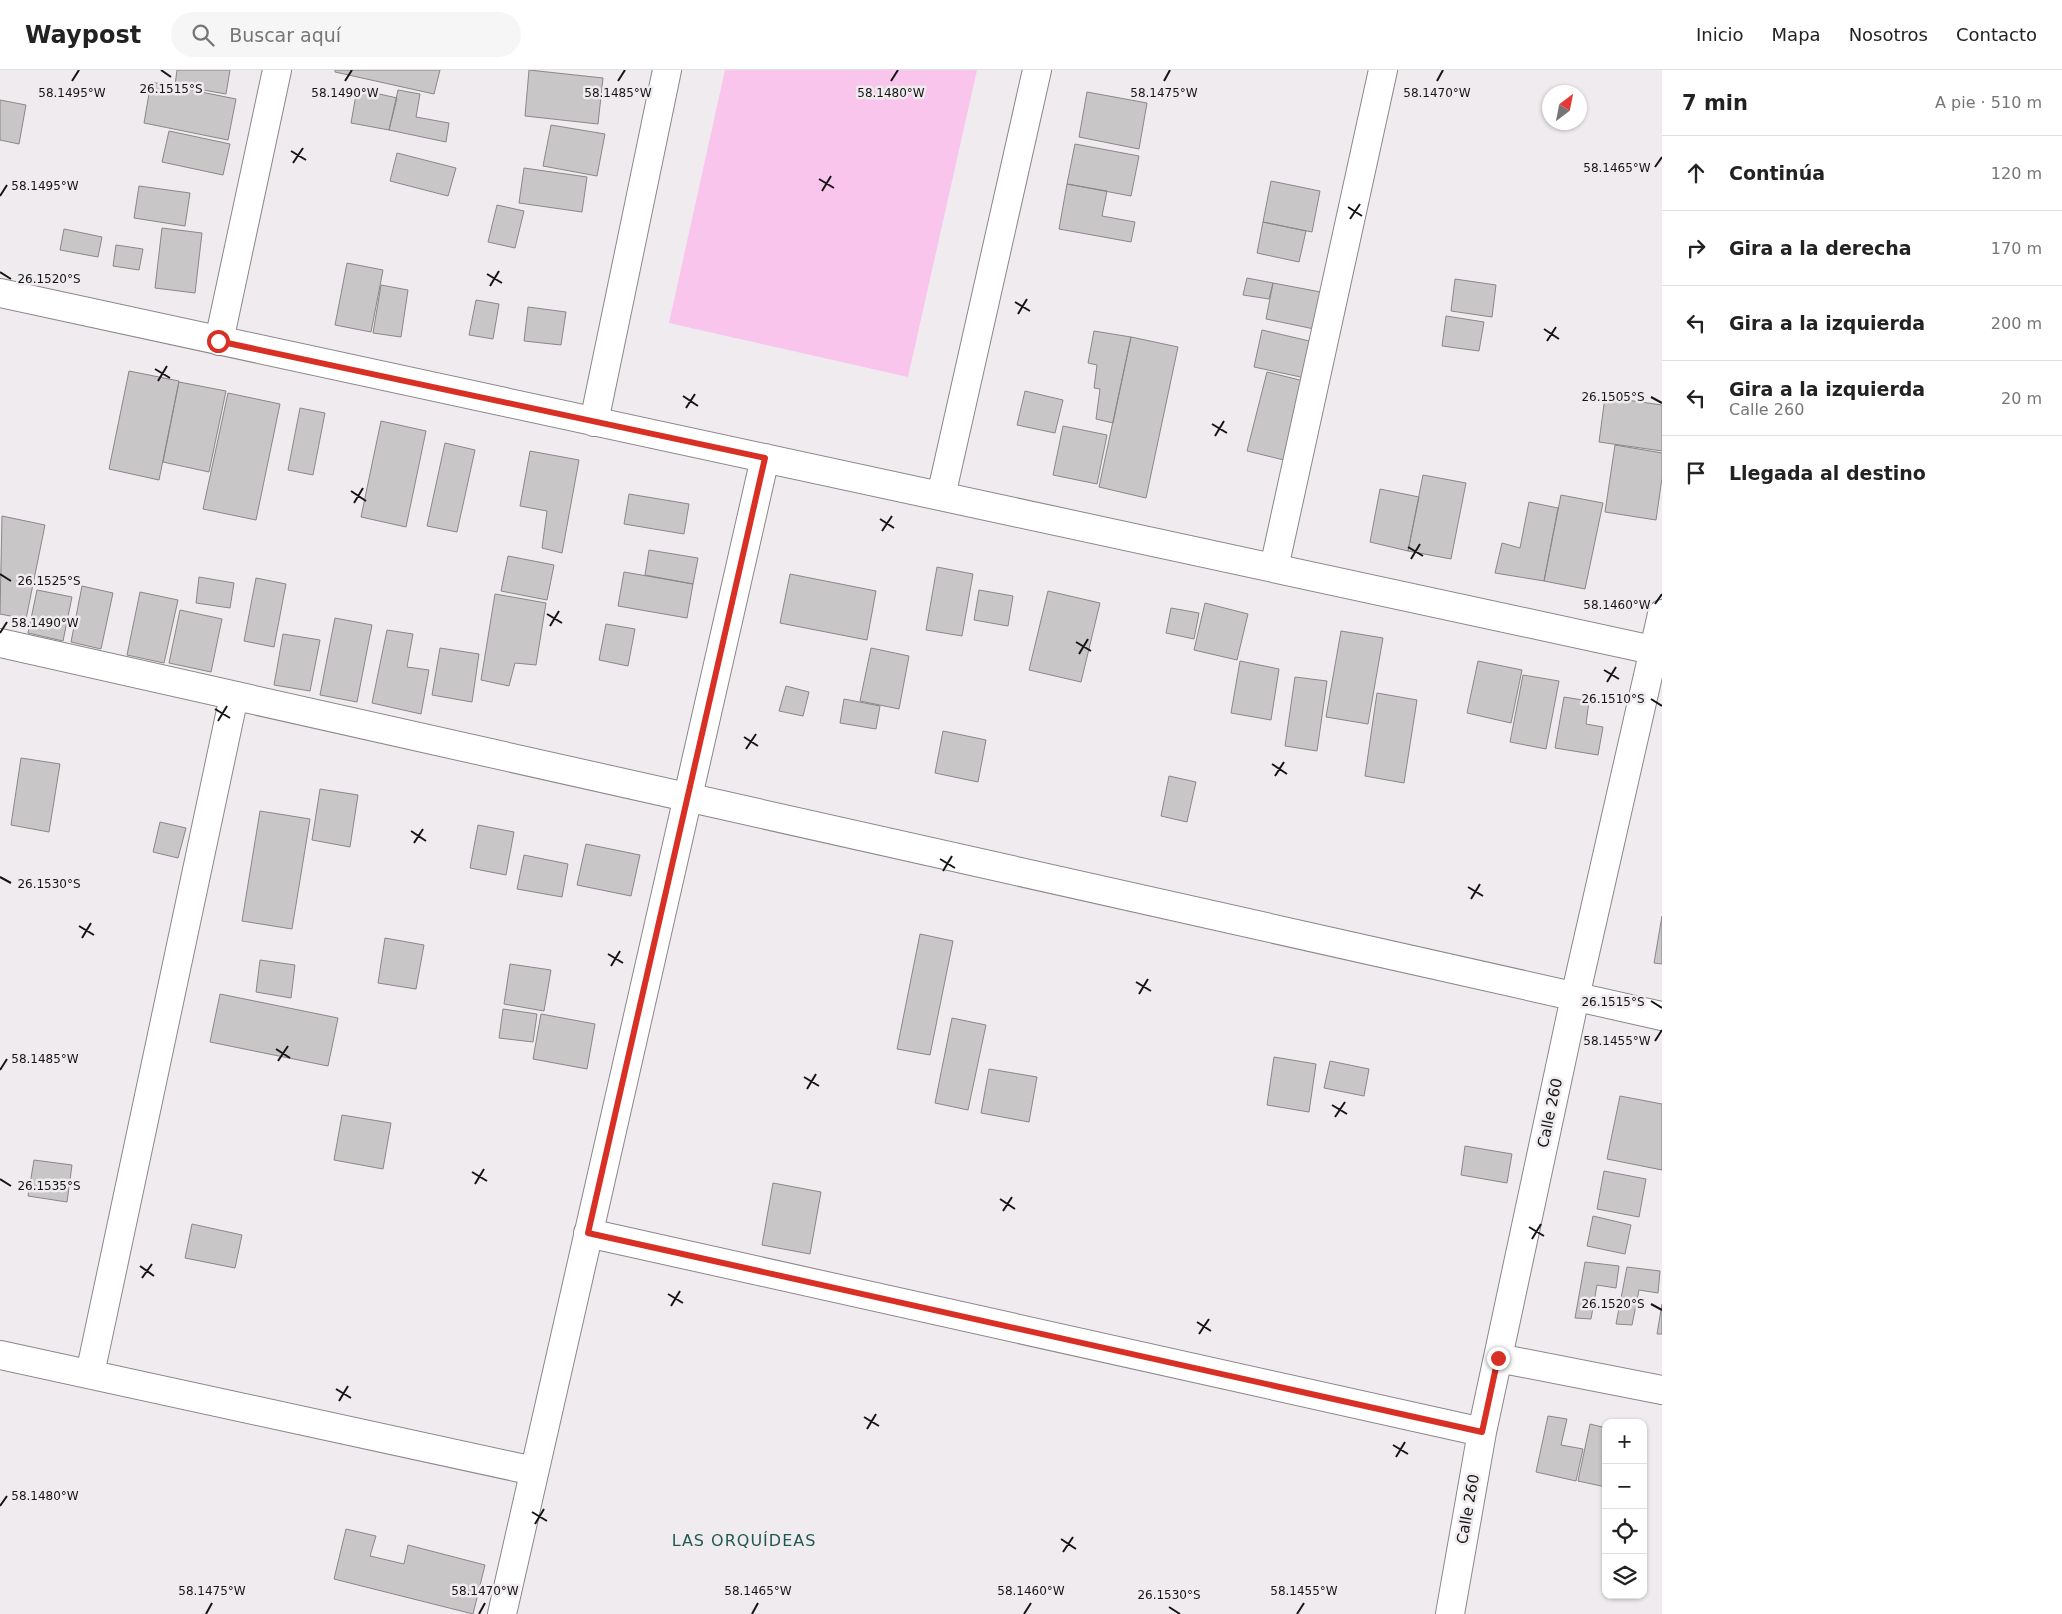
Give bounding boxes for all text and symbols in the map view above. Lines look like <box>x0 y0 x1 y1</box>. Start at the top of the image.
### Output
search box <box>171 12 521 57</box>
text: Waypost <box>25 21 141 49</box>
icon: search <box>189 21 217 49</box>
text: Buscar aquí <box>229 24 341 46</box>
text: Inicio <box>1696 24 1744 45</box>
text: Mapa <box>1772 24 1821 45</box>
text: Nosotros <box>1849 24 1928 45</box>
text: Contacto <box>1956 24 2037 45</box>
text: 26.1515°S <box>139 82 203 96</box>
north arrow <box>1542 85 1587 130</box>
text: 58.1495°W <box>38 86 106 100</box>
text: 58.1490°W <box>311 86 379 100</box>
text: 58.1485°W <box>584 86 652 100</box>
text: 58.1480°W <box>857 86 925 100</box>
text: 58.1475°W <box>1130 86 1198 100</box>
text: 58.1470°W <box>1403 86 1471 100</box>
text: 7 min <box>1682 91 1748 115</box>
text: A pie · 510 m <box>1935 93 2042 112</box>
icon: ahead <box>1682 159 1710 187</box>
text: 58.1465°W <box>1583 161 1651 175</box>
text: Continúa <box>1729 162 1825 184</box>
text: 120 m <box>1991 164 2042 183</box>
text: 58.1495°W <box>11 179 79 193</box>
icon: right <box>1682 234 1710 262</box>
text: Gira a la derecha <box>1729 237 1912 259</box>
text: 170 m <box>1991 239 2042 258</box>
text: 26.1520°S <box>17 272 81 286</box>
icon: left <box>1682 309 1710 337</box>
text: Gira a la izquierda <box>1729 312 1925 334</box>
text: 200 m <box>1991 314 2042 333</box>
route start <box>207 330 230 353</box>
text: Gira a la izquierda <box>1729 378 1925 400</box>
icon: left <box>1682 384 1710 412</box>
text: 20 m <box>2001 389 2042 408</box>
text: 26.1505°S <box>1581 390 1645 404</box>
text: Calle 260 <box>1729 400 1804 419</box>
icon: arrive <box>1682 459 1710 487</box>
text: Llegada al destino <box>1729 462 1926 484</box>
text: 26.1525°S <box>17 574 81 588</box>
text: 58.1460°W <box>1583 598 1651 612</box>
text: 58.1490°W <box>11 616 79 630</box>
text: 26.1510°S <box>1581 692 1645 706</box>
text: 26.1530°S <box>17 877 81 891</box>
text: 26.1515°S <box>1581 995 1645 1009</box>
text: 58.1455°W <box>1583 1034 1651 1048</box>
text: 58.1485°W <box>11 1052 79 1066</box>
street label: Calle 260 <box>1534 1077 1566 1149</box>
text: 26.1535°S <box>17 1179 81 1193</box>
text: 26.1520°S <box>1581 1297 1645 1311</box>
route end <box>1487 1347 1510 1370</box>
map controls <box>1602 1419 1647 1599</box>
button: + <box>1602 1419 1647 1464</box>
button: − <box>1602 1464 1647 1509</box>
street label: Calle 260 <box>1453 1473 1483 1545</box>
text: 58.1480°W <box>11 1489 79 1503</box>
button: locate <box>1602 1509 1647 1554</box>
district label: LAS ORQUÍDEAS <box>672 1531 816 1550</box>
button: layers <box>1602 1554 1647 1599</box>
text: 58.1475°W <box>178 1584 246 1598</box>
text: 58.1470°W <box>451 1584 519 1598</box>
text: 58.1465°W <box>724 1584 792 1598</box>
text: 58.1460°W <box>997 1584 1065 1598</box>
text: 58.1455°W <box>1270 1584 1338 1598</box>
text: 26.1530°S <box>1137 1588 1201 1602</box>

